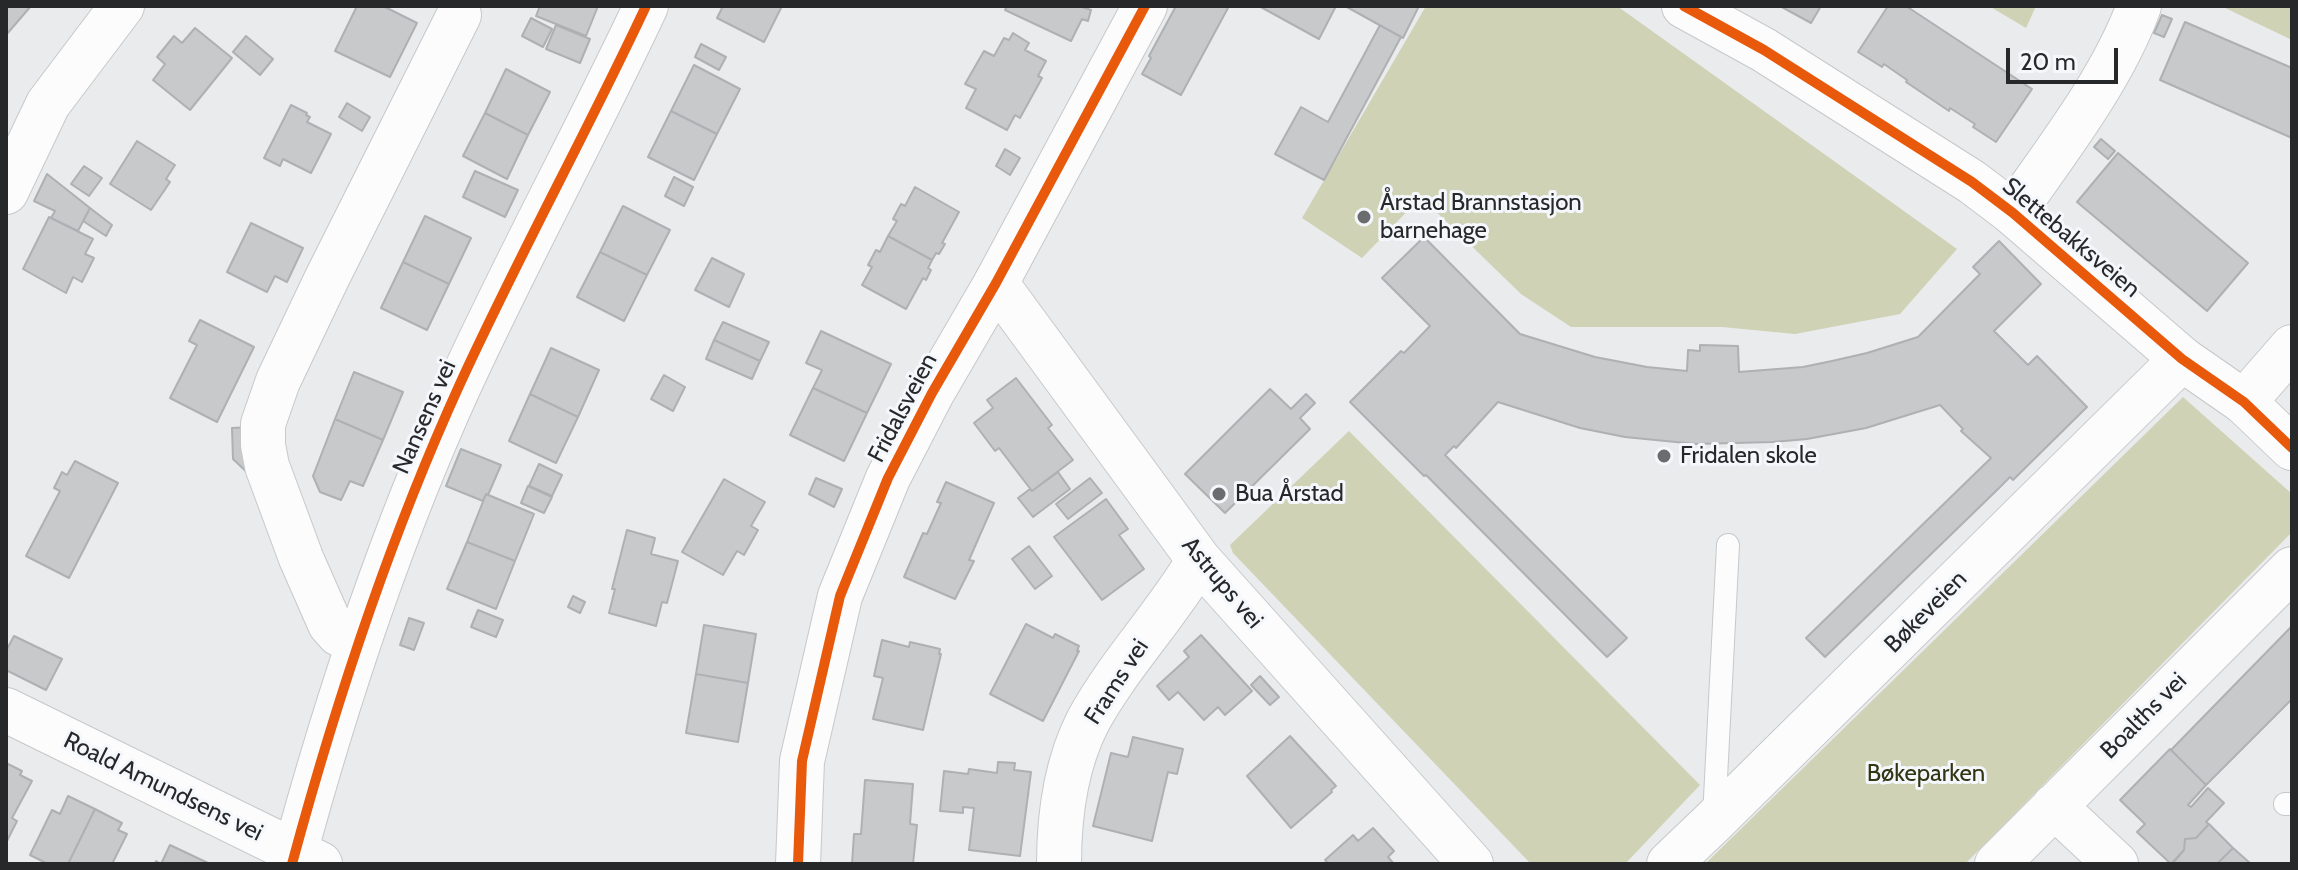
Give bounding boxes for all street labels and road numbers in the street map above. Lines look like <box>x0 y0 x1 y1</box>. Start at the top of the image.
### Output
street label: Slettebakksveien <box>1996 172 2146 304</box>
street label: Fridalsveien <box>862 349 944 467</box>
street label: Nansens vei <box>387 356 463 478</box>
street label: Astrups vei <box>1175 531 1269 635</box>
street label: Bøkeveien <box>1879 565 1973 659</box>
street label: Frams vei <box>1079 634 1155 730</box>
street label: Boalths vei <box>2095 667 2193 765</box>
street label: Roald Amundsens vei <box>59 726 267 848</box>

